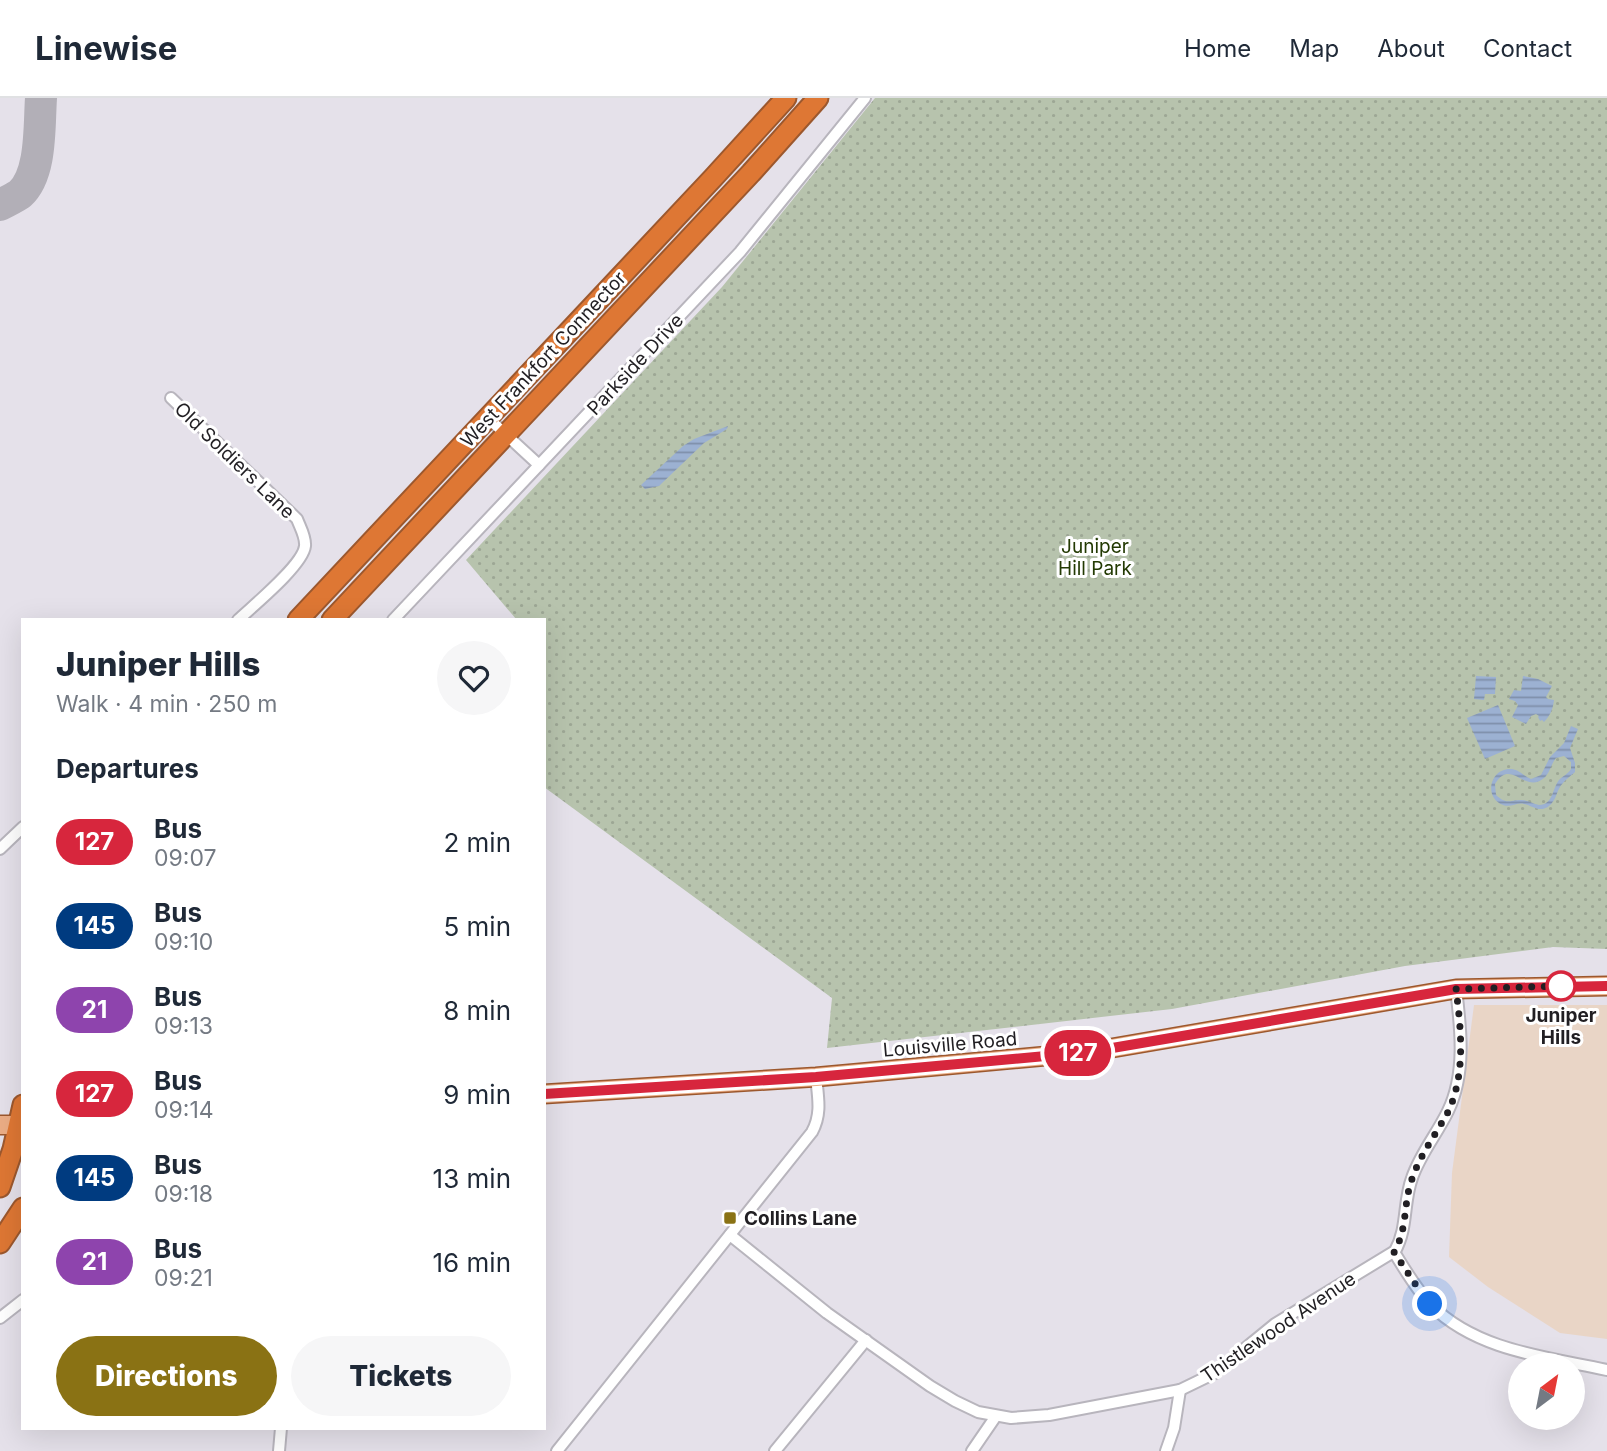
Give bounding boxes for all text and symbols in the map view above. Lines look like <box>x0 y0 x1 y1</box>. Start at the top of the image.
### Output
text: Linewise <box>35 28 178 68</box>
text: Home <box>1184 34 1251 63</box>
text: Map <box>1289 34 1339 63</box>
text: About <box>1377 34 1445 63</box>
text: Contact <box>1483 34 1572 63</box>
street label: West Frankfort Connector <box>456 267 631 452</box>
street label: Parkside Drive <box>582 309 688 420</box>
street label: Old Soldiers Lane <box>170 397 299 523</box>
park label: Juniper Hill Park <box>1058 535 1133 580</box>
button: heart <box>437 641 511 715</box>
text: Juniper Hills <box>56 644 260 684</box>
text: Walk · 4 min · 250 m <box>56 690 278 718</box>
text: Departures <box>56 753 199 784</box>
text: Bus <box>154 813 202 844</box>
text: 127 <box>75 827 114 856</box>
text: 2 min <box>443 827 511 858</box>
text: 09:07 <box>154 844 216 872</box>
text: Bus <box>154 897 202 928</box>
text: 145 <box>74 911 115 940</box>
text: 5 min <box>443 911 511 942</box>
text: 09:10 <box>154 928 213 956</box>
marker: Juniper Hills <box>1546 971 1576 1001</box>
text: Bus <box>154 981 202 1012</box>
text: 21 <box>82 995 107 1024</box>
text: 8 min <box>443 995 511 1026</box>
place label: Juniper Hills <box>1526 1004 1597 1049</box>
text: 09:13 <box>154 1012 213 1040</box>
street label: Louisville Road <box>882 1027 1018 1062</box>
line badge: 127 <box>1038 1030 1118 1076</box>
text: 127 <box>1058 1038 1098 1067</box>
text: Bus <box>154 1065 202 1096</box>
text: 127 <box>75 1079 114 1108</box>
text: 9 min <box>443 1079 511 1110</box>
text: 09:14 <box>154 1096 214 1124</box>
text: Bus <box>154 1149 202 1180</box>
text: 145 <box>74 1163 115 1192</box>
text: 13 min <box>433 1163 511 1194</box>
text: 09:18 <box>154 1180 213 1208</box>
place label: Collins Lane <box>744 1207 857 1230</box>
marker: Collins Lane <box>722 1210 738 1226</box>
text: Bus <box>154 1233 202 1264</box>
text: 21 <box>82 1247 107 1276</box>
text: 16 min <box>433 1247 511 1278</box>
text: 09:21 <box>154 1264 213 1292</box>
street label: Thistlewood Avenue <box>1197 1267 1360 1388</box>
your location <box>1412 1286 1447 1321</box>
button: Directions <box>56 1336 277 1416</box>
button: Tickets <box>291 1336 511 1416</box>
north arrow <box>1508 1353 1586 1430</box>
map controls <box>1508 1353 1585 1430</box>

